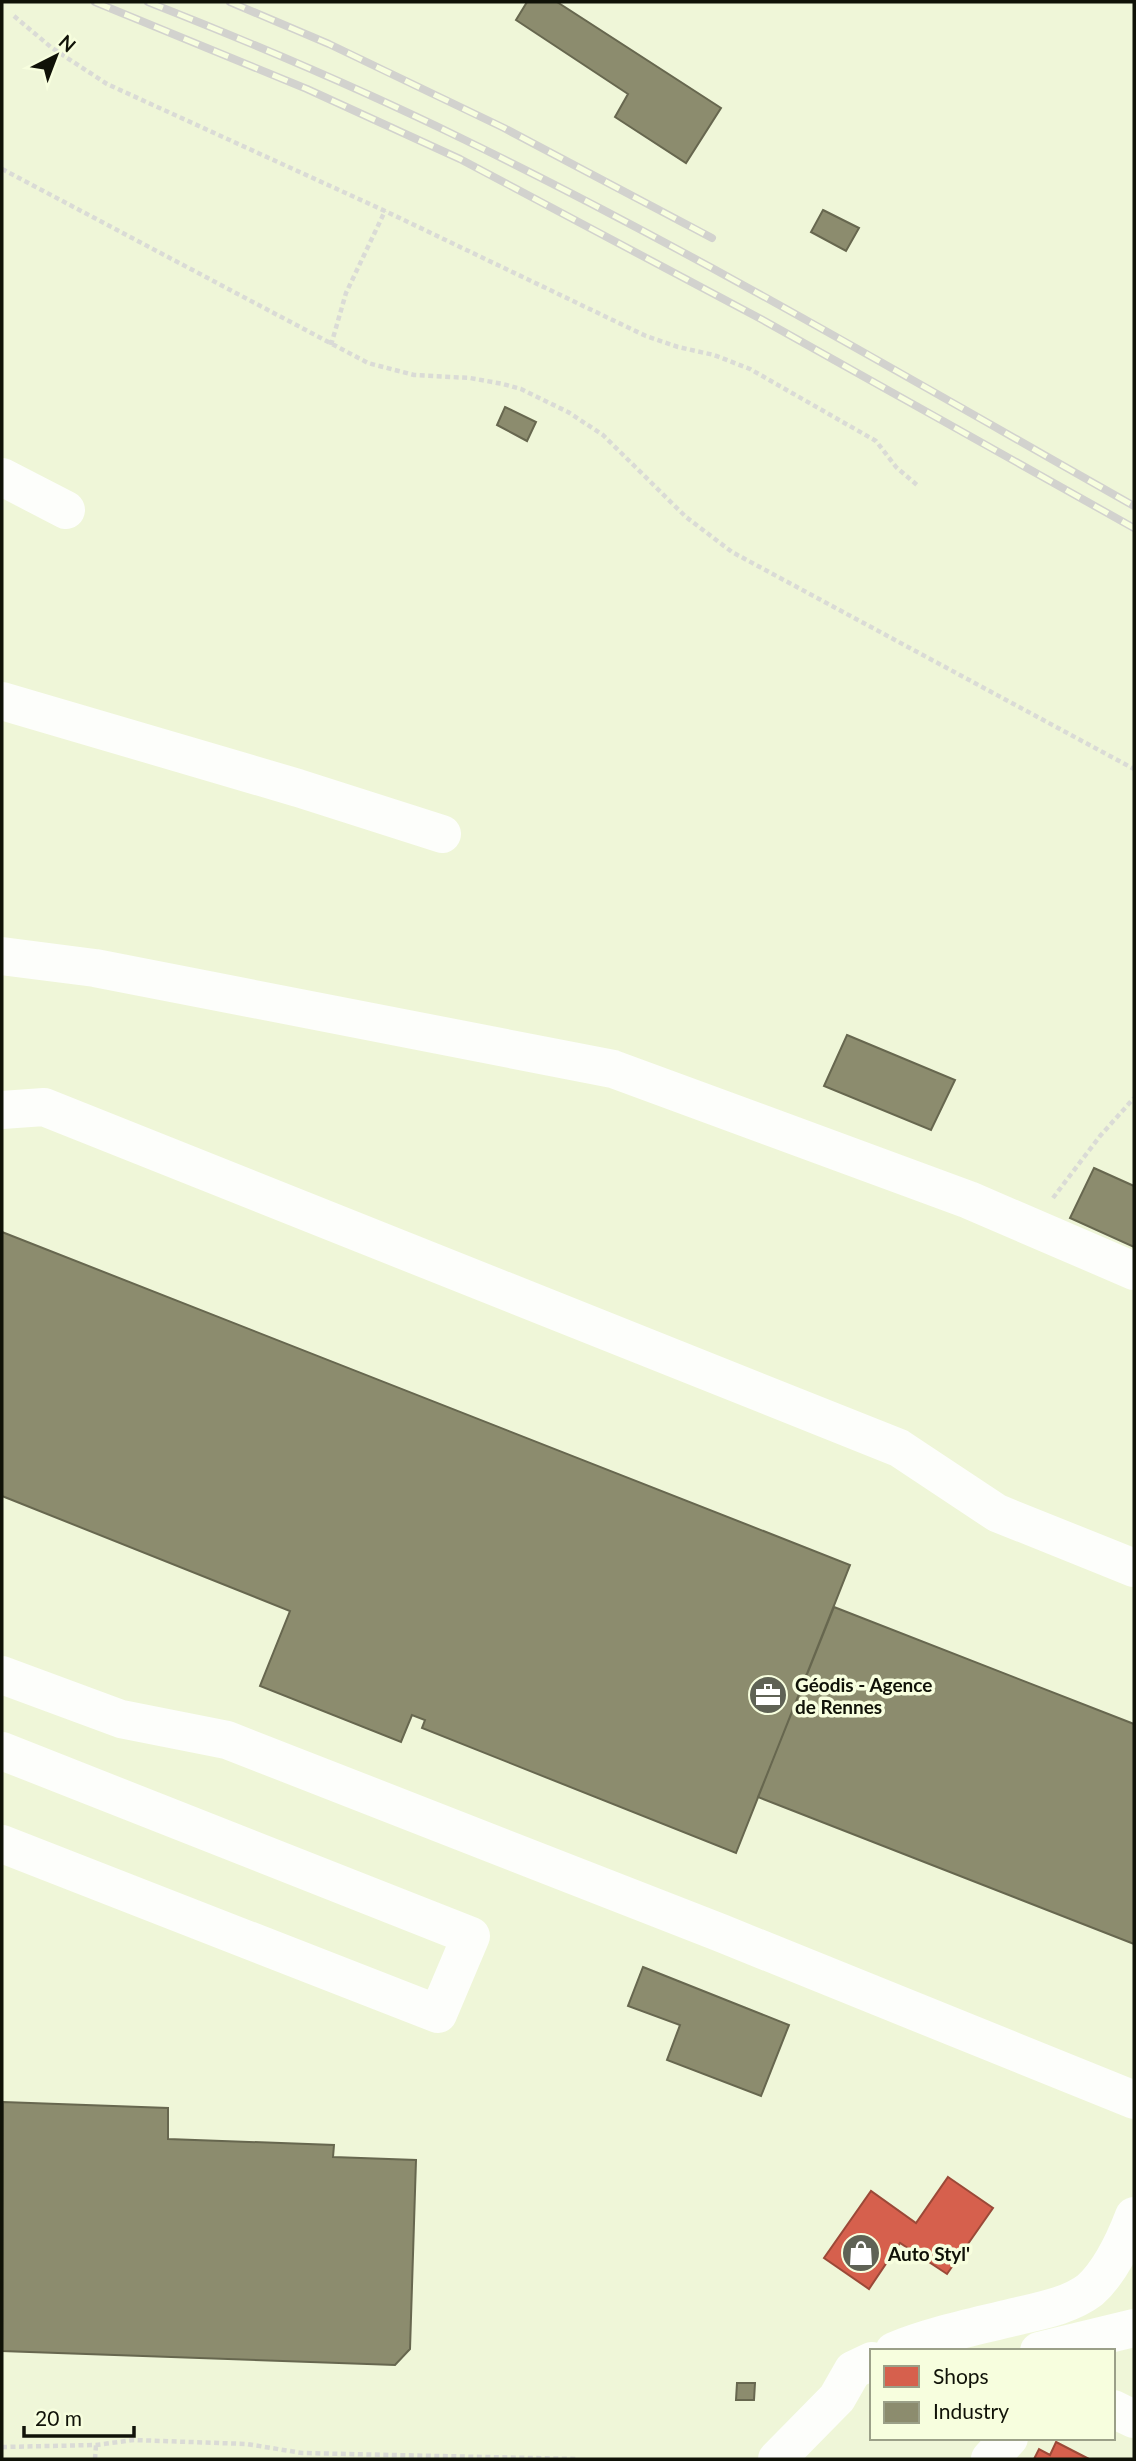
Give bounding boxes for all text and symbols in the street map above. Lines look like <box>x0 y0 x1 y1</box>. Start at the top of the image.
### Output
north arrow <box>21 21 91 91</box>
text: N <box>55 30 81 56</box>
place label: Géodis - Agence de Rennes <box>795 1673 932 1718</box>
office icon: Géodis - Agence de Rennes <box>747 1674 789 1716</box>
shop icon: Auto Styl' <box>840 2232 882 2274</box>
place label: Auto Styl' <box>887 2242 970 2265</box>
legend <box>870 2349 1115 2440</box>
text: Shops <box>933 2363 989 2388</box>
scale bar <box>24 2394 135 2438</box>
text: Industry <box>933 2398 1009 2423</box>
text: 20 m <box>35 2405 82 2430</box>

